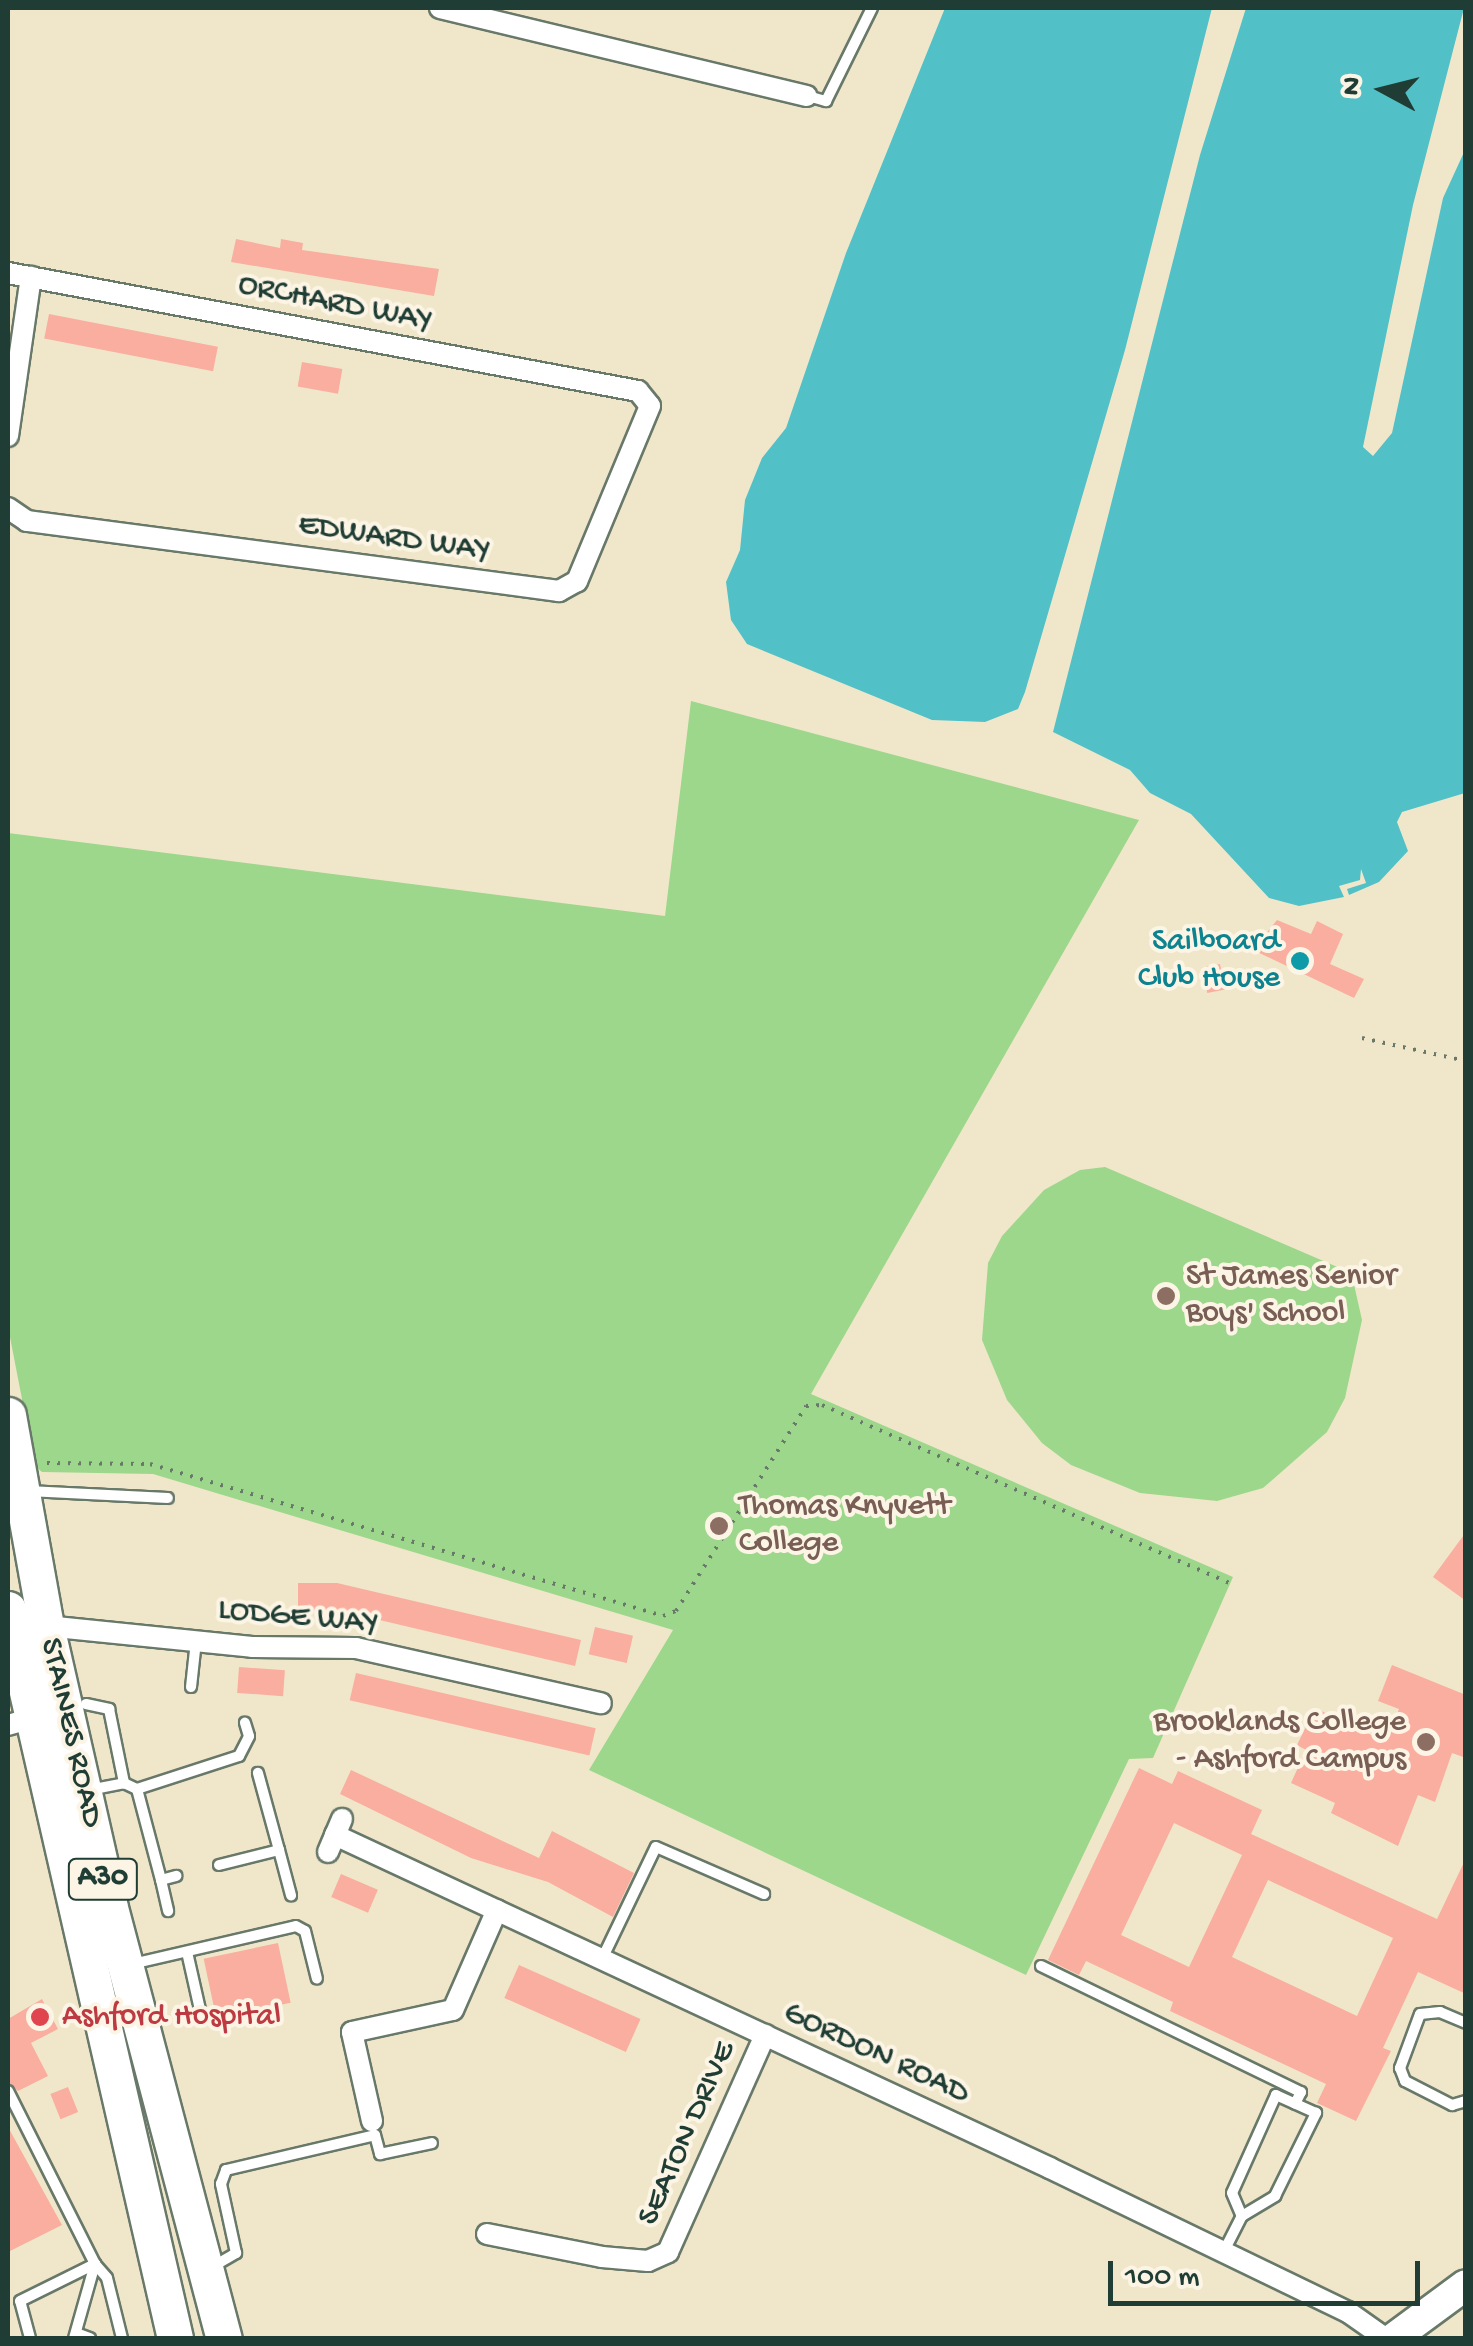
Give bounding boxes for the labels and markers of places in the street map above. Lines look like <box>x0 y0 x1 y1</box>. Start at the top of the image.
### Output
place label: Sailboard Club House <box>1138 924 1280 999</box>
marker: Sailboard Club House <box>1289 950 1311 972</box>
place label: St James Senior Boys' School <box>1186 1259 1396 1334</box>
marker: St James Senior Boys' School <box>1155 1285 1177 1307</box>
place label: Thomas Knyvett College <box>739 1489 950 1564</box>
marker: Thomas Knyvett College <box>708 1515 730 1537</box>
place label: Brooklands College - Ashford Campus <box>1153 1705 1406 1780</box>
marker: Brooklands College - Ashford Campus <box>1415 1731 1437 1753</box>
place label: Ashford Hospital <box>62 1998 281 2036</box>
marker: Ashford Hospital <box>27 2004 53 2030</box>

